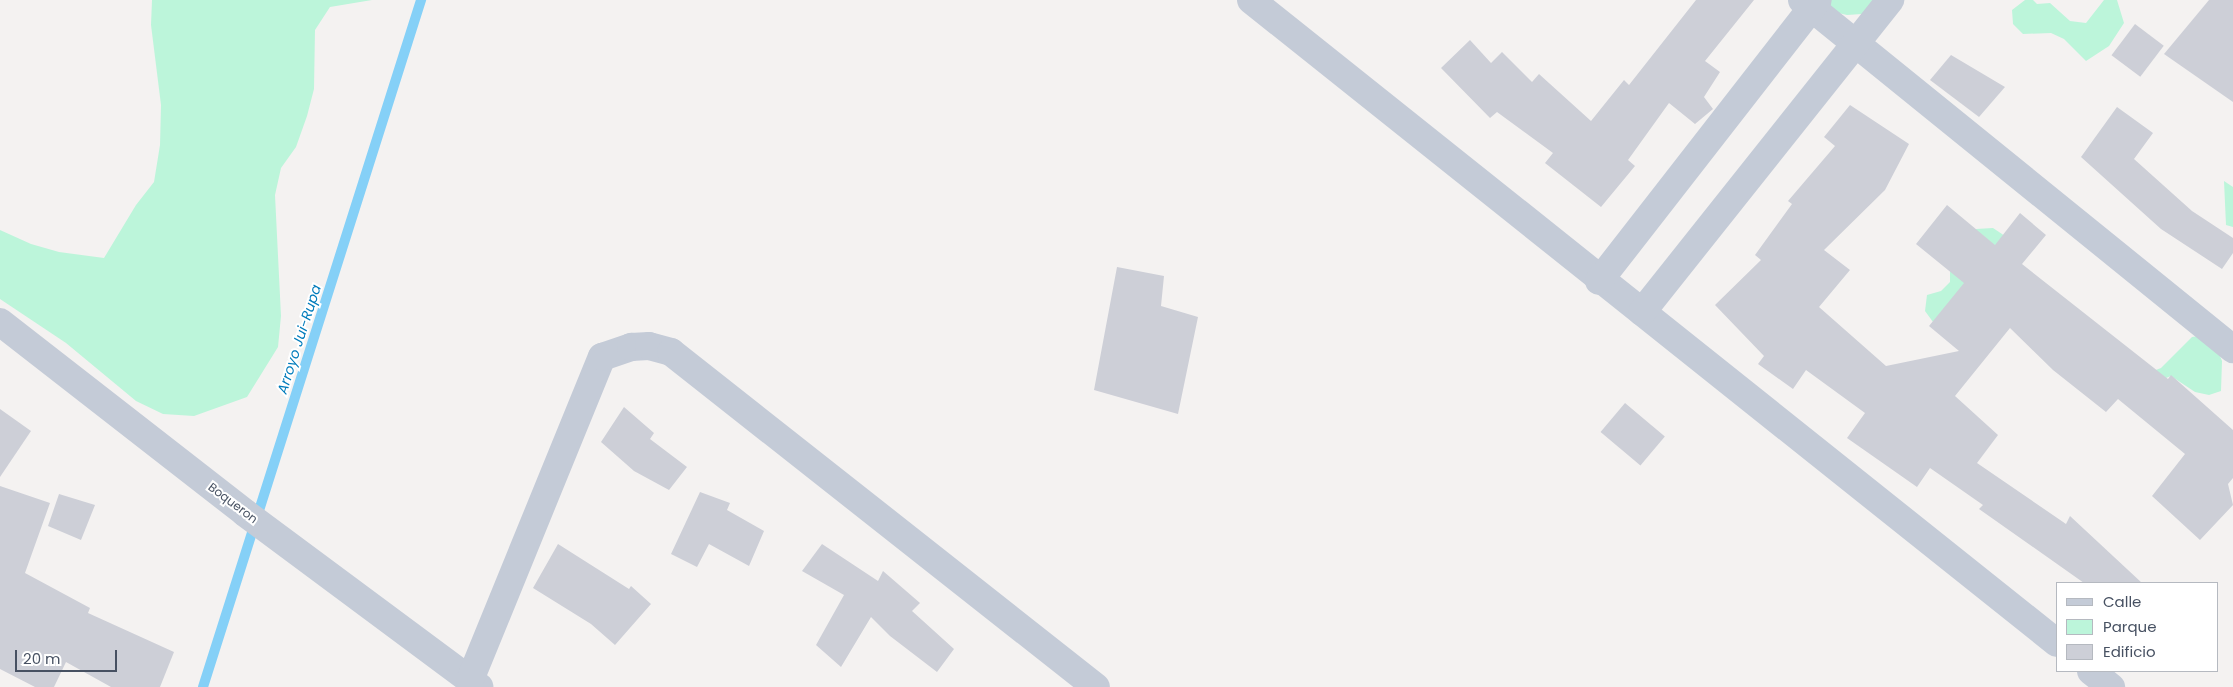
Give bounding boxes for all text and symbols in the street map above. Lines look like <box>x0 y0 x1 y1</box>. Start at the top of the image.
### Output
water label: Arroyo Jui-Rupa <box>273 282 325 396</box>
street label: Boqueron <box>205 480 261 526</box>
legend <box>2056 582 2218 672</box>
text: Calle <box>2103 591 2141 612</box>
text: Parque <box>2103 616 2156 637</box>
scale bar <box>18 640 120 672</box>
text: Edificio <box>2103 641 2156 662</box>
text: 20 m <box>23 648 61 669</box>

